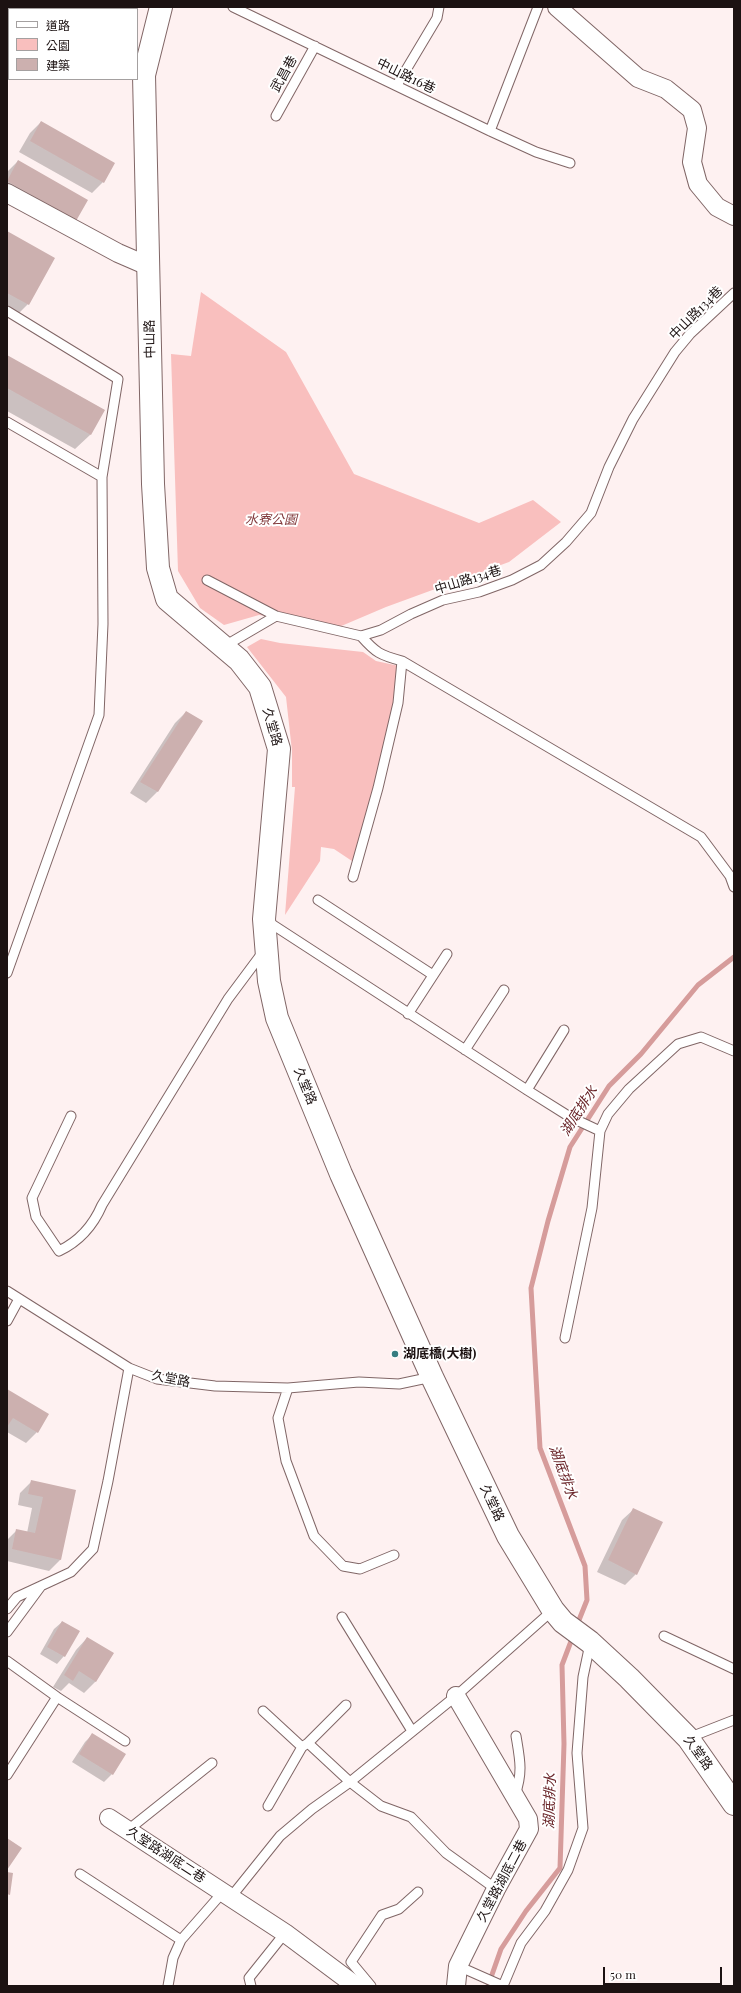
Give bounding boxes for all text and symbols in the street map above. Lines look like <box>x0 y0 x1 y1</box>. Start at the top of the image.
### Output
legend <box>8 8 138 80</box>
text: 道路 <box>46 17 70 33</box>
text: 公園 <box>46 37 70 53</box>
street label: 武昌巷 <box>268 53 300 95</box>
street label: 中山路16巷 <box>374 55 438 97</box>
text: 建築 <box>46 57 70 73</box>
street label: 中山路134巷 <box>666 283 726 343</box>
street label: 中山路 <box>142 319 158 359</box>
park label: 水寮公園 <box>245 512 297 528</box>
street label: 中山路134巷 <box>433 562 503 598</box>
street label: 久堂路 <box>259 706 285 748</box>
street label: 久堂路 <box>290 1065 320 1107</box>
water label: 湖底排水 <box>557 1083 601 1139</box>
place label: 湖底橋(大樹) <box>403 1346 476 1362</box>
marker: 湖底橋(大樹) <box>390 1349 400 1359</box>
street label: 久堂路 <box>150 1368 192 1390</box>
water label: 湖底排水 <box>546 1443 580 1501</box>
street label: 久堂路 <box>477 1482 507 1524</box>
street label: 久堂路 <box>680 1733 716 1773</box>
water label: 湖底排水 <box>541 1773 559 1829</box>
street label: 久堂路湖底二巷 <box>124 1824 208 1886</box>
street label: 久堂路湖底二巷 <box>474 1837 530 1925</box>
scale bar <box>605 1959 724 1985</box>
text: 50 m <box>610 1966 636 1982</box>

